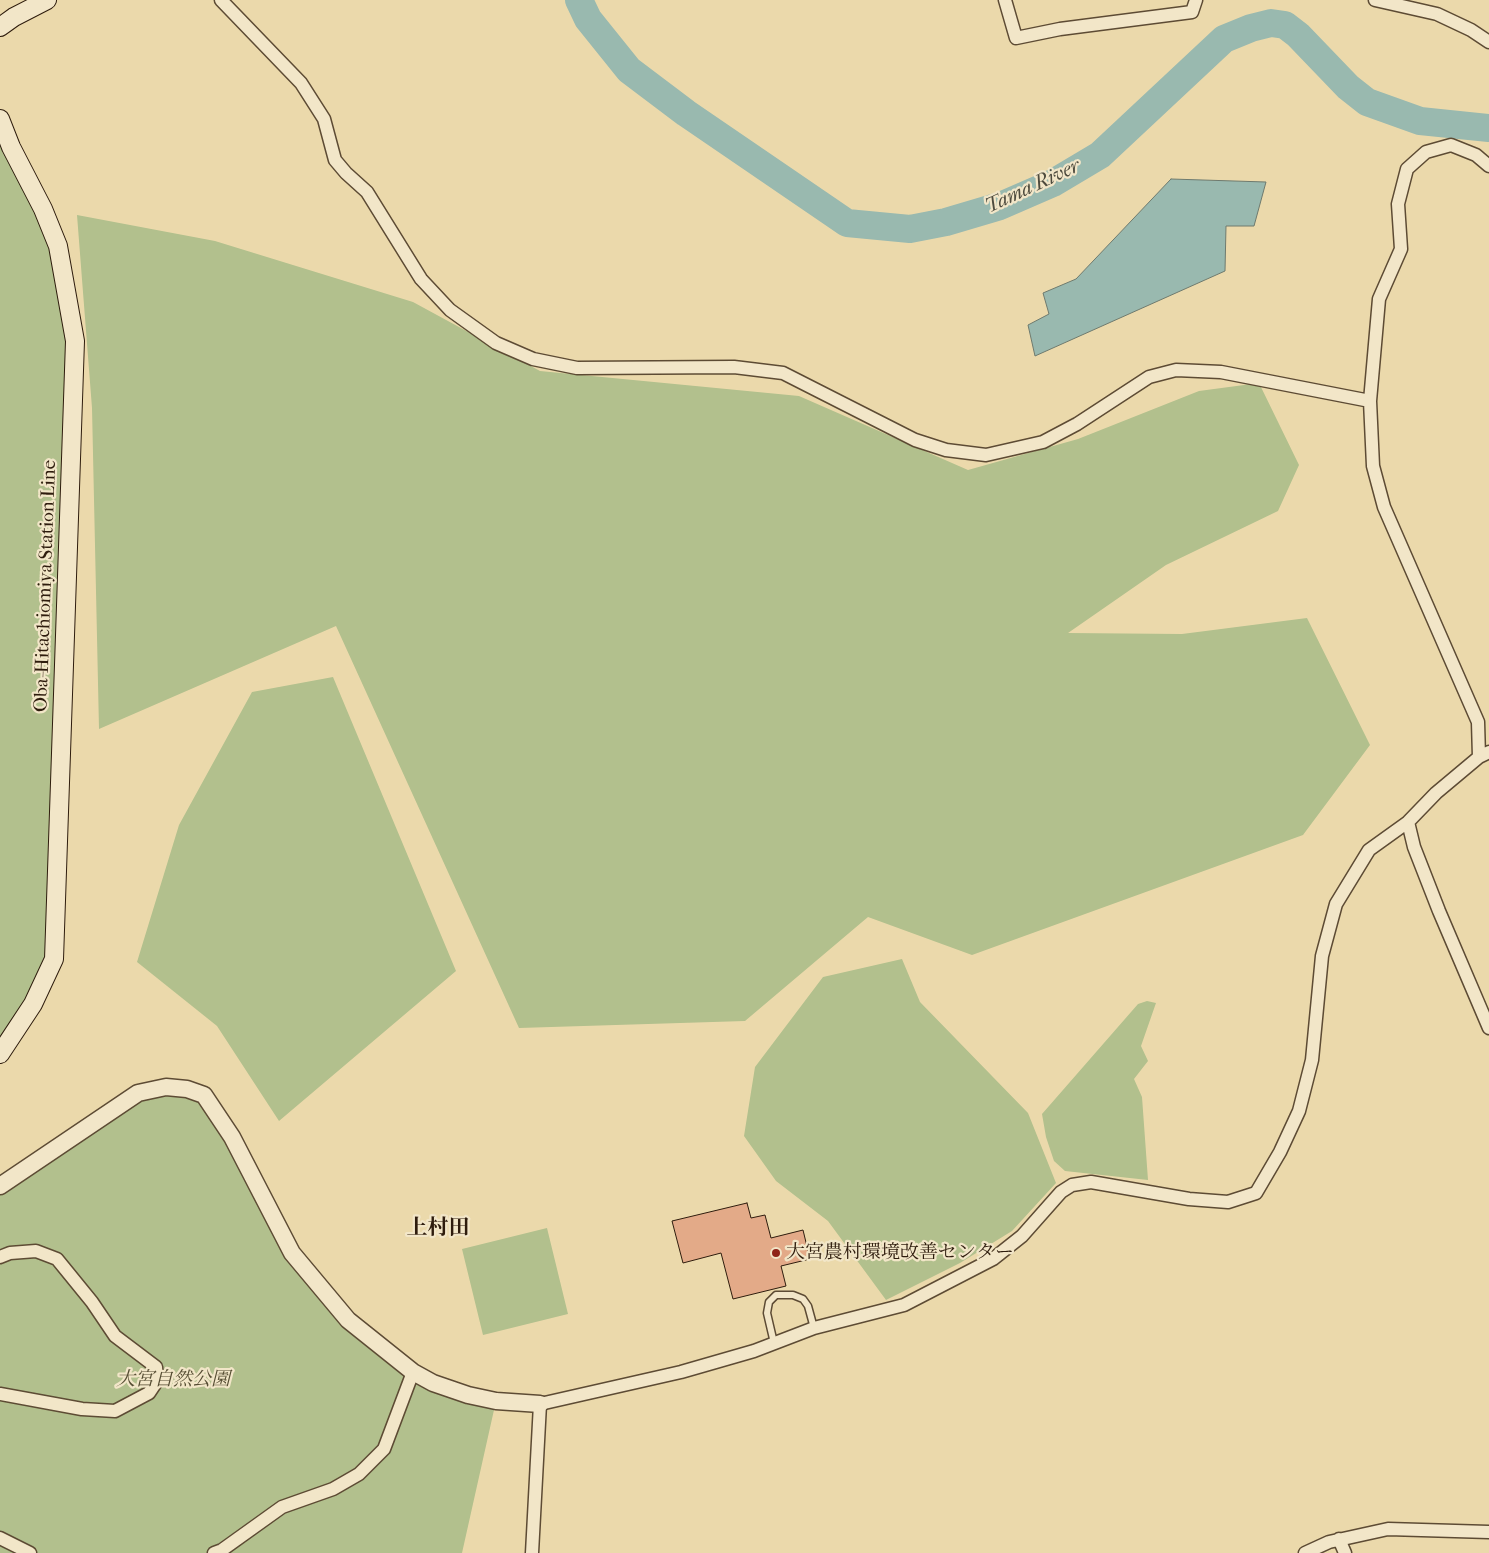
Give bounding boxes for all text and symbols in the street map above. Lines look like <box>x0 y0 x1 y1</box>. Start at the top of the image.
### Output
water label: Tama River <box>982 155 1084 219</box>
street label: Oba-Hitachiomiya Station Line <box>30 460 62 712</box>
district label: 上村田 <box>407 1216 469 1242</box>
place label: 大宮農村環境改善センター <box>786 1242 1014 1264</box>
marker: 大宮農村環境改善センター <box>770 1247 782 1259</box>
park label: 大宮自然公園 <box>116 1369 230 1391</box>

